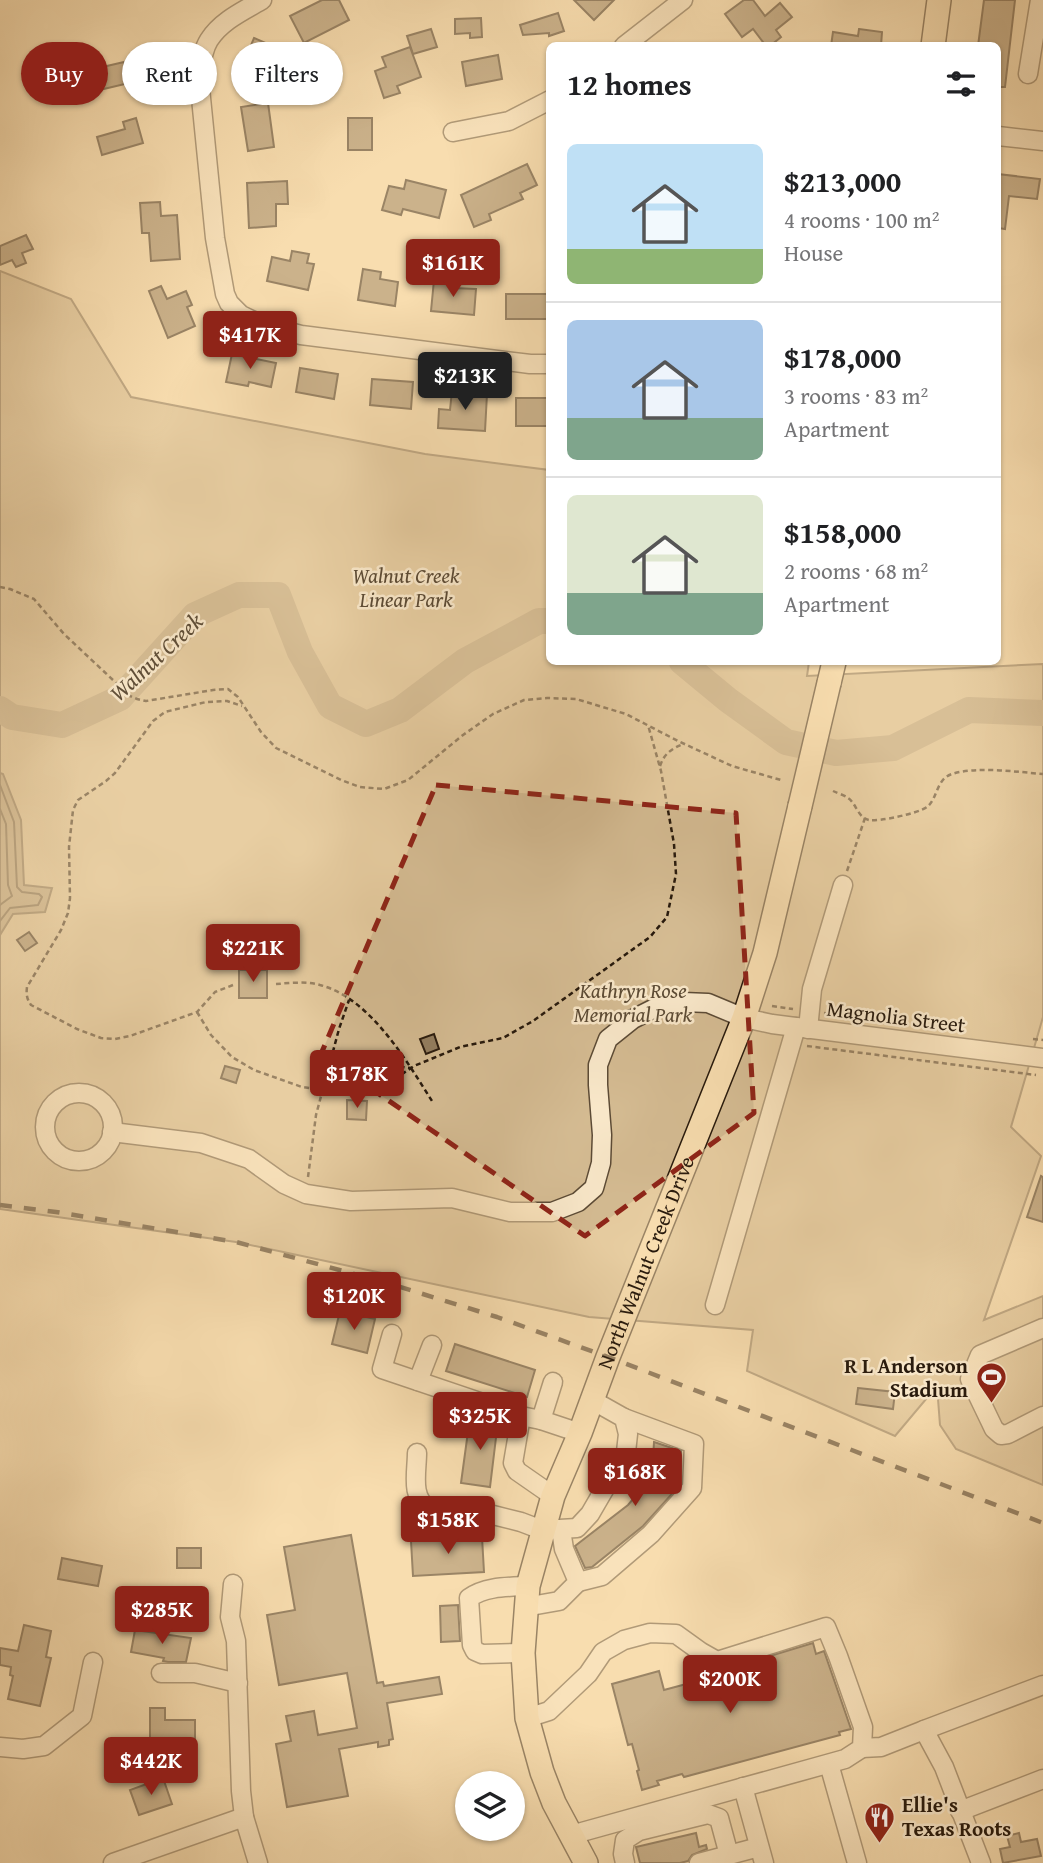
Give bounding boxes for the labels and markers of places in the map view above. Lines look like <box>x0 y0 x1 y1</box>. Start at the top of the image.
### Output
pin: $161K <box>404 240 502 299</box>
pin: $417K <box>201 312 299 371</box>
pin: $213K <box>416 352 514 412</box>
pin: $221K <box>204 925 302 984</box>
pin: $178K <box>308 1050 406 1110</box>
pin: $120K <box>305 1272 403 1332</box>
place label: R L Anderson Stadium <box>844 1350 969 1405</box>
sports icon: R L Anderson Stadium <box>974 1361 1008 1405</box>
pin: $325K <box>431 1392 529 1452</box>
pin: $168K <box>586 1448 684 1508</box>
pin: $158K <box>399 1496 497 1556</box>
pin: $285K <box>113 1586 211 1646</box>
pin: $200K <box>681 1656 779 1715</box>
pin: $442K <box>102 1738 200 1797</box>
place label: Ellie's Texas Roots <box>902 1789 1011 1844</box>
restaurant icon: Ellie's Texas Roots <box>862 1800 896 1844</box>

